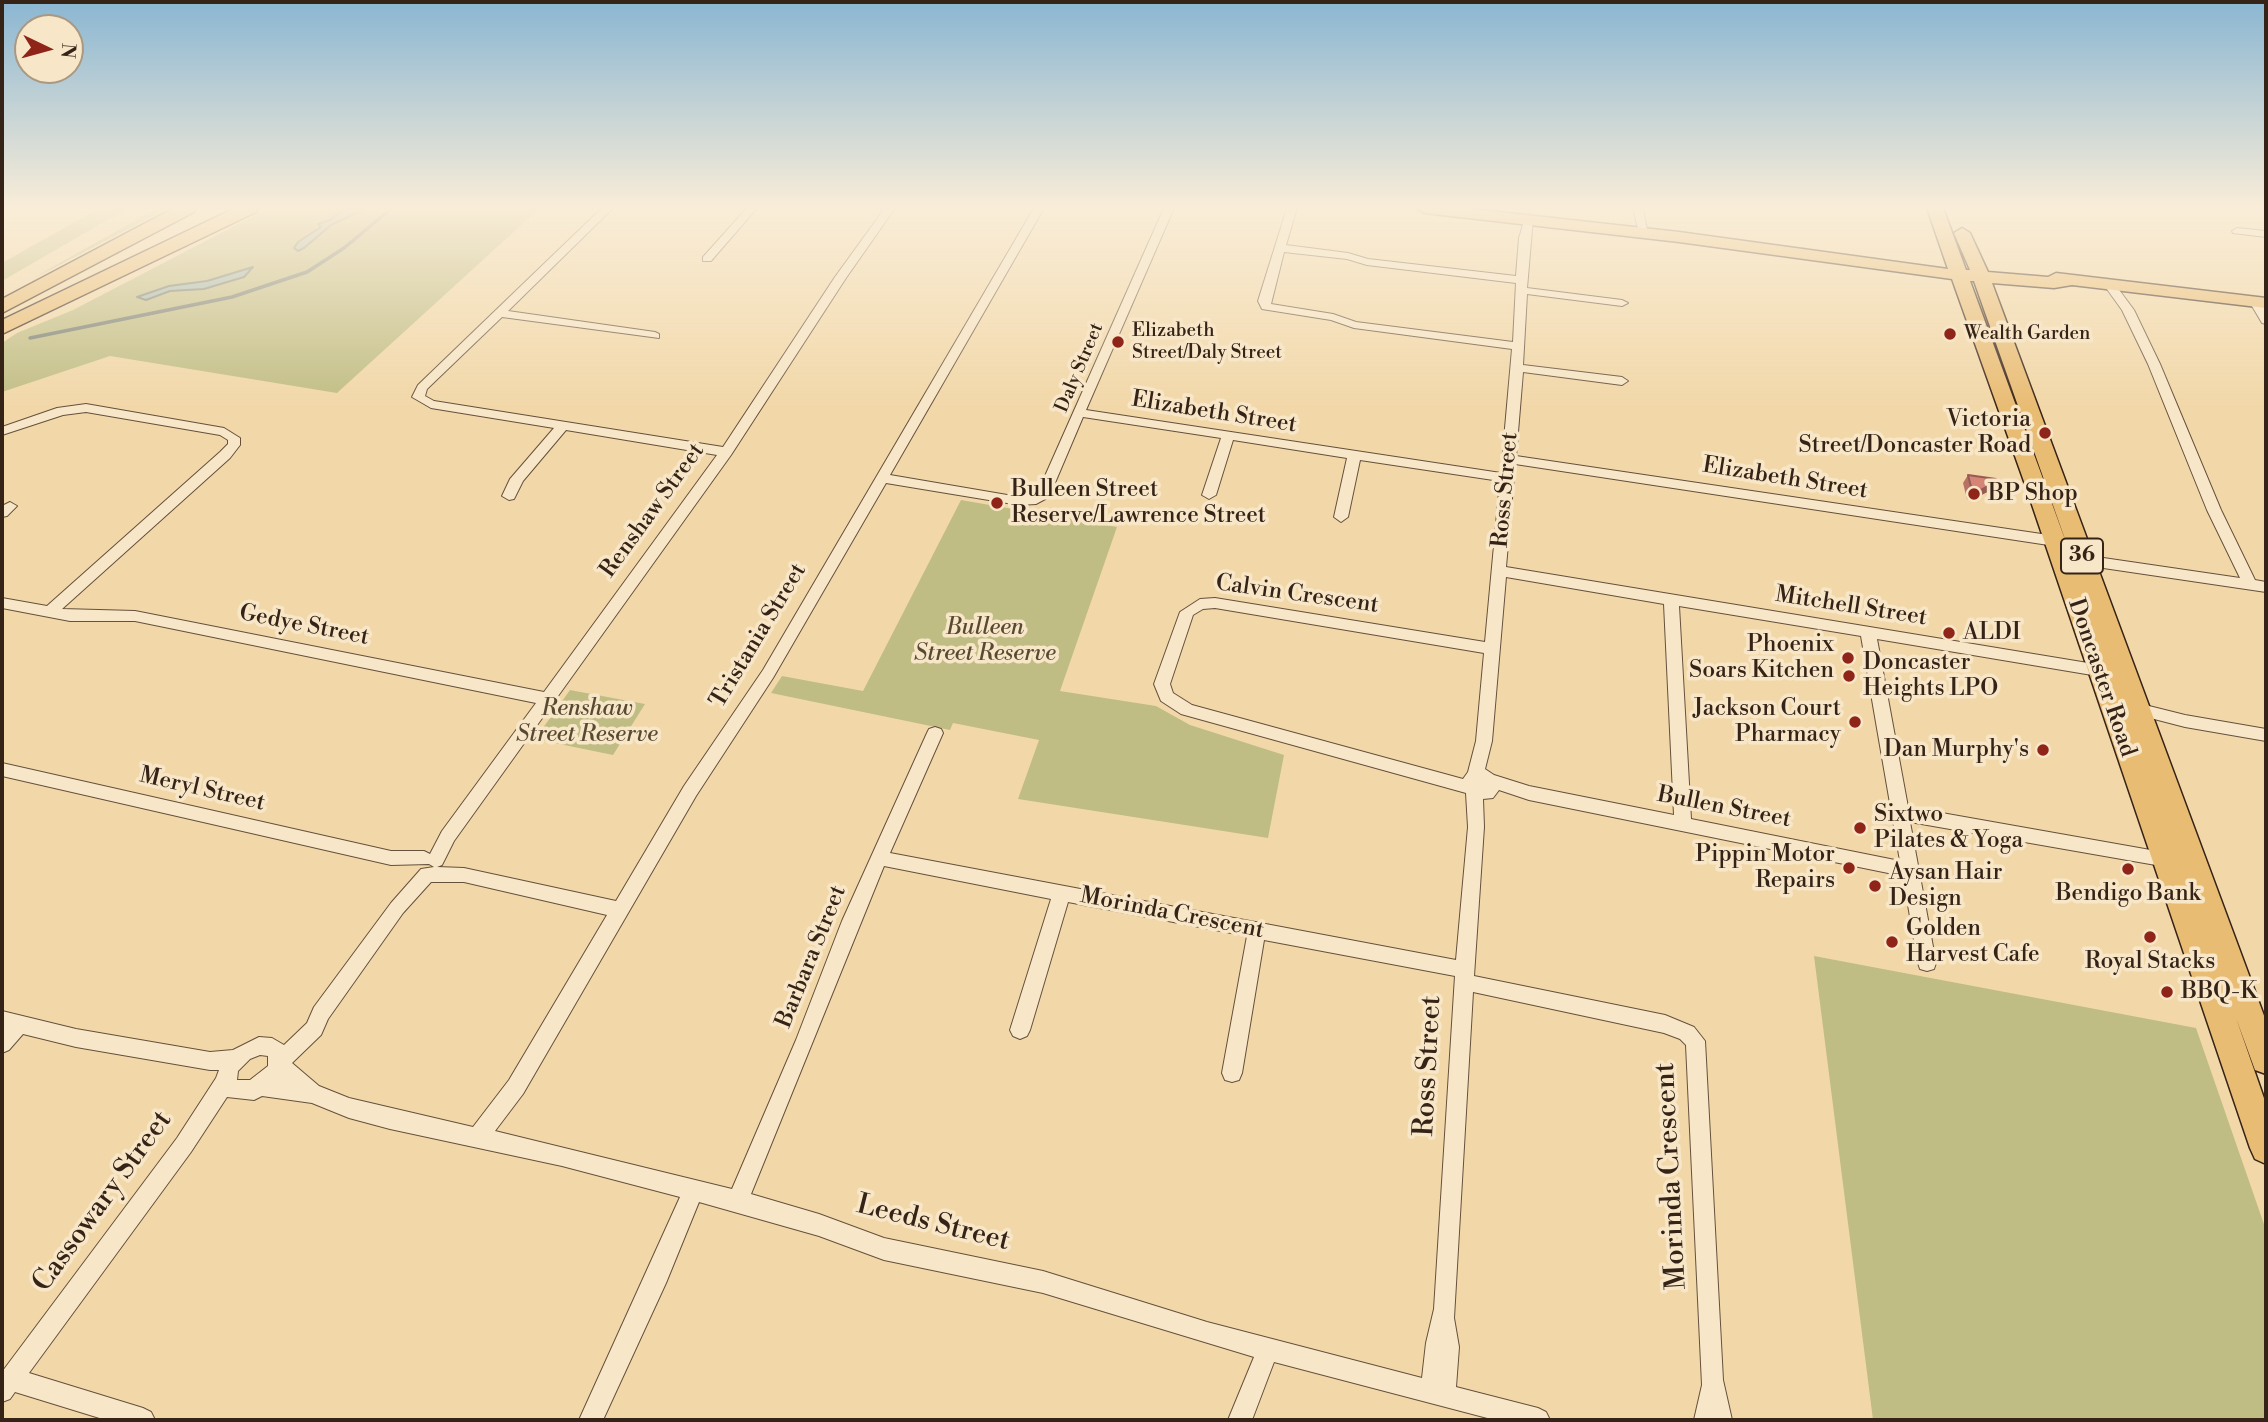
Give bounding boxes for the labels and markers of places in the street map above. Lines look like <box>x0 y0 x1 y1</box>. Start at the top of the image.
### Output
place label: Elizabeth Street/Daly Street <box>1132 320 1282 364</box>
place label: Wealth Garden <box>1964 323 2090 345</box>
marker: Wealth Garden <box>1942 326 1958 342</box>
marker: Elizabeth Street/Daly Street <box>1110 334 1126 350</box>
place label: Victoria Street/Doncaster Road <box>1799 406 2031 460</box>
marker: Victoria Street/Doncaster Road <box>2037 425 2053 441</box>
place label: Bulleen Street Reserve/Lawrence Street <box>1011 476 1266 530</box>
place label: BP Shop <box>1988 480 2078 508</box>
marker: BP Shop <box>1966 486 1982 502</box>
marker: Bulleen Street Reserve/Lawrence Street <box>989 495 1005 511</box>
place label: ALDI <box>1963 619 2021 647</box>
marker: ALDI <box>1941 625 1957 641</box>
place label: Phoenix Soars Kitchen <box>1689 631 1834 685</box>
place label: Doncaster Heights LPO <box>1863 649 1998 703</box>
marker: Phoenix Soars Kitchen <box>1840 650 1856 666</box>
marker: Doncaster Heights LPO <box>1841 668 1857 684</box>
place label: Jackson Court Pharmacy <box>1693 695 1841 749</box>
marker: Jackson Court Pharmacy <box>1847 714 1863 730</box>
place label: Dan Murphy's <box>1884 736 2029 764</box>
marker: Dan Murphy's <box>2035 742 2051 758</box>
place label: Sixtwo Pilates & Yoga <box>1874 801 2023 855</box>
marker: Sixtwo Pilates & Yoga <box>1852 820 1868 836</box>
place label: Pippin Motor Repairs <box>1695 841 1835 895</box>
place label: Aysan Hair Design <box>1889 859 2002 913</box>
marker: Pippin Motor Repairs <box>1841 860 1857 876</box>
marker: Bendigo Bank <box>2120 861 2136 877</box>
marker: Aysan Hair Design <box>1867 878 1883 894</box>
place label: Bendigo Bank <box>2055 880 2201 908</box>
place label: Golden Harvest Cafe <box>1906 915 2040 969</box>
marker: Royal Stacks <box>2142 929 2158 945</box>
marker: Golden Harvest Cafe <box>1884 934 1900 950</box>
place label: Royal Stacks <box>2085 948 2215 976</box>
place label: BBQ-K <box>2181 978 2257 1006</box>
marker: BBQ-K <box>2159 984 2175 1000</box>

